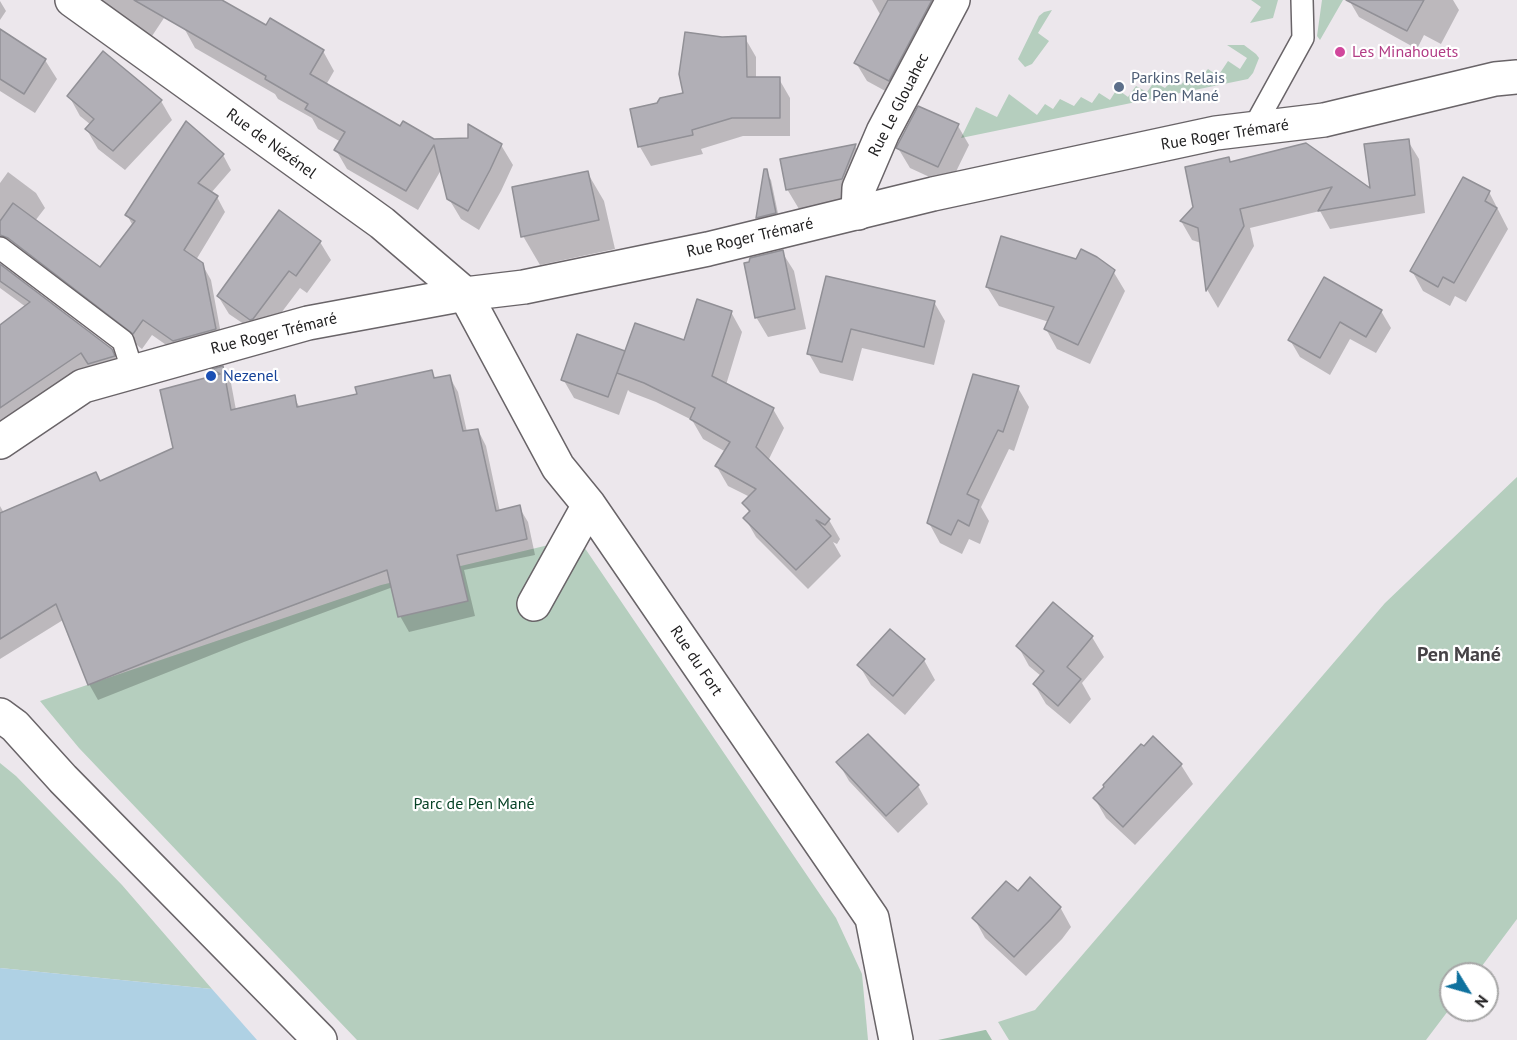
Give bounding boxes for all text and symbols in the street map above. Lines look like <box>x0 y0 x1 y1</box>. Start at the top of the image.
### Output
place label: Les Minahouets <box>1352 42 1458 62</box>
marker: Les Minahouets <box>1333 45 1347 59</box>
street label: Rue Le Glouahec <box>865 50 933 160</box>
place label: Parkins Relais de Pen Mané <box>1131 68 1225 106</box>
marker: Parkins Relais de Pen Mané <box>1112 80 1126 94</box>
street label: Rue de Nézénel <box>222 105 320 183</box>
street label: Rue Roger Trémaré <box>1160 115 1290 155</box>
street label: Rue Roger Trémaré <box>685 214 815 262</box>
street label: Rue Roger Trémaré <box>209 309 339 359</box>
place label: Nezenel <box>223 366 278 386</box>
marker: Nezenel <box>204 369 218 383</box>
street label: Rue du Fort <box>666 622 726 700</box>
district label: Pen Mané <box>1417 643 1501 667</box>
park label: Parc de Pen Mané <box>413 794 535 814</box>
north arrow <box>1439 962 1499 1022</box>
text: N <box>1471 991 1493 1012</box>

